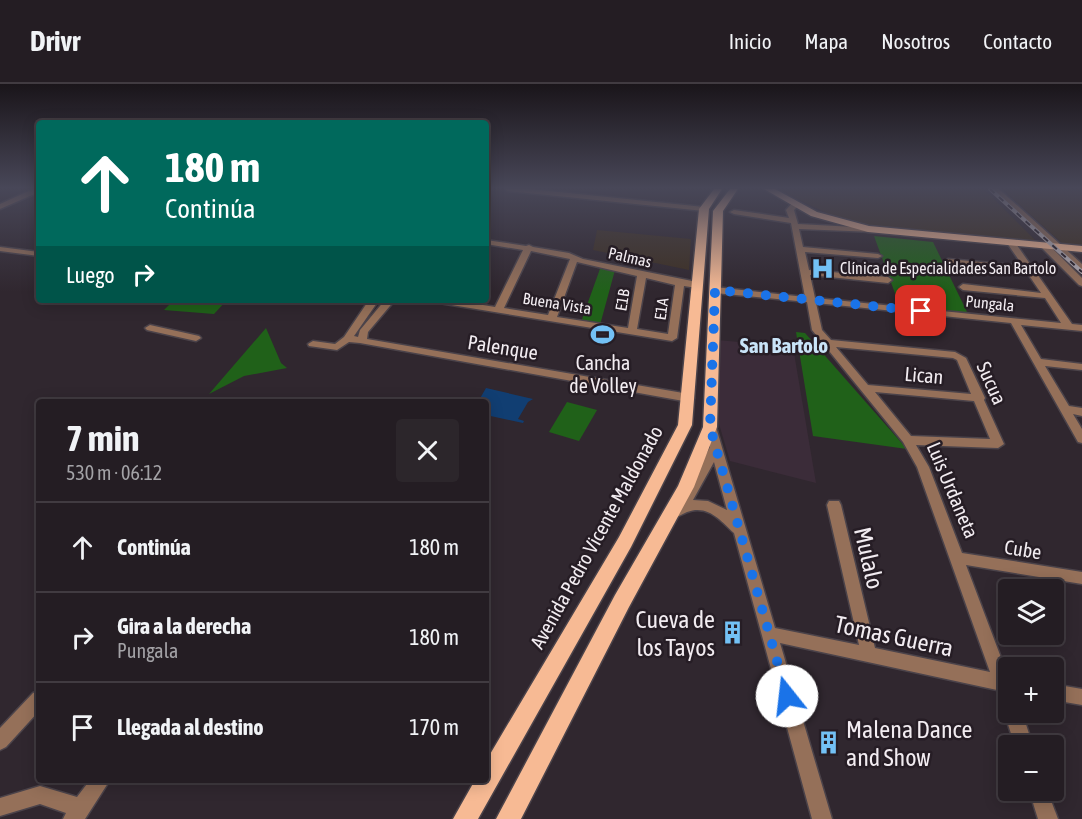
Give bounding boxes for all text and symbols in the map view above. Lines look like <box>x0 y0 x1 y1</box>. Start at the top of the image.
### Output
text: Drivr <box>30 25 80 57</box>
text: Inicio <box>729 29 772 53</box>
text: Mapa <box>805 29 848 53</box>
text: Nosotros <box>881 29 950 53</box>
text: Contacto <box>983 29 1052 53</box>
text: 180 m <box>165 143 260 191</box>
icon: ahead <box>66 144 144 222</box>
text: Continúa <box>165 193 256 224</box>
street label: Palmas <box>607 243 654 271</box>
hospital icon: Clínica de Especialidades San Bartolo <box>809 255 835 281</box>
icon: right <box>127 258 160 291</box>
place label: Clínica de Especialidades San Bartolo <box>840 259 1056 278</box>
text: Luego <box>66 262 115 288</box>
pin <box>895 285 946 336</box>
street label: E1B <box>611 287 633 312</box>
street label: Buena Vista <box>521 289 593 317</box>
street label: Pungala <box>965 291 1015 316</box>
icon: arrive <box>904 294 937 327</box>
street label: E1A <box>651 297 671 321</box>
sports icon: Cancha de Volley <box>590 321 616 347</box>
street label: Palenque <box>466 330 540 364</box>
district label: San Bartolo <box>740 333 828 357</box>
place label: Cancha de Volley <box>569 351 637 397</box>
street label: Sucua <box>972 358 1012 408</box>
street label: Lican <box>904 362 944 388</box>
text: 7 min <box>66 417 140 459</box>
button: close <box>396 419 459 482</box>
street label: Avenida Pedro Vicente Maldonado <box>525 421 667 653</box>
street label: Luis Urdaneta <box>922 439 984 541</box>
text: 530 m · 06:12 <box>66 461 162 484</box>
street label: Mulalo <box>849 524 889 592</box>
icon: ahead <box>66 531 99 564</box>
text: Continúa <box>117 534 191 560</box>
text: 180 m <box>409 534 459 560</box>
street label: Cube <box>1003 535 1043 563</box>
map controls <box>998 579 1064 801</box>
button: layers <box>998 579 1064 645</box>
place label: Cueva de los Tayos <box>636 606 715 661</box>
street label: Tomas Guerra <box>832 610 956 662</box>
text: Gira a la derecha <box>117 613 251 639</box>
building icon: Cueva de los Tayos <box>720 620 746 646</box>
icon: right <box>66 621 99 654</box>
text: 180 m <box>409 624 459 650</box>
text: Pungala <box>117 639 178 662</box>
button: + <box>998 657 1064 723</box>
position arrow <box>755 664 819 728</box>
icon: arrive <box>66 711 99 744</box>
text: Llegada al destino <box>117 714 264 740</box>
text: 170 m <box>409 714 459 740</box>
place label: Malena Dance and Show <box>846 716 972 771</box>
building icon: Malena Dance and Show <box>815 730 841 756</box>
button: − <box>998 735 1064 801</box>

